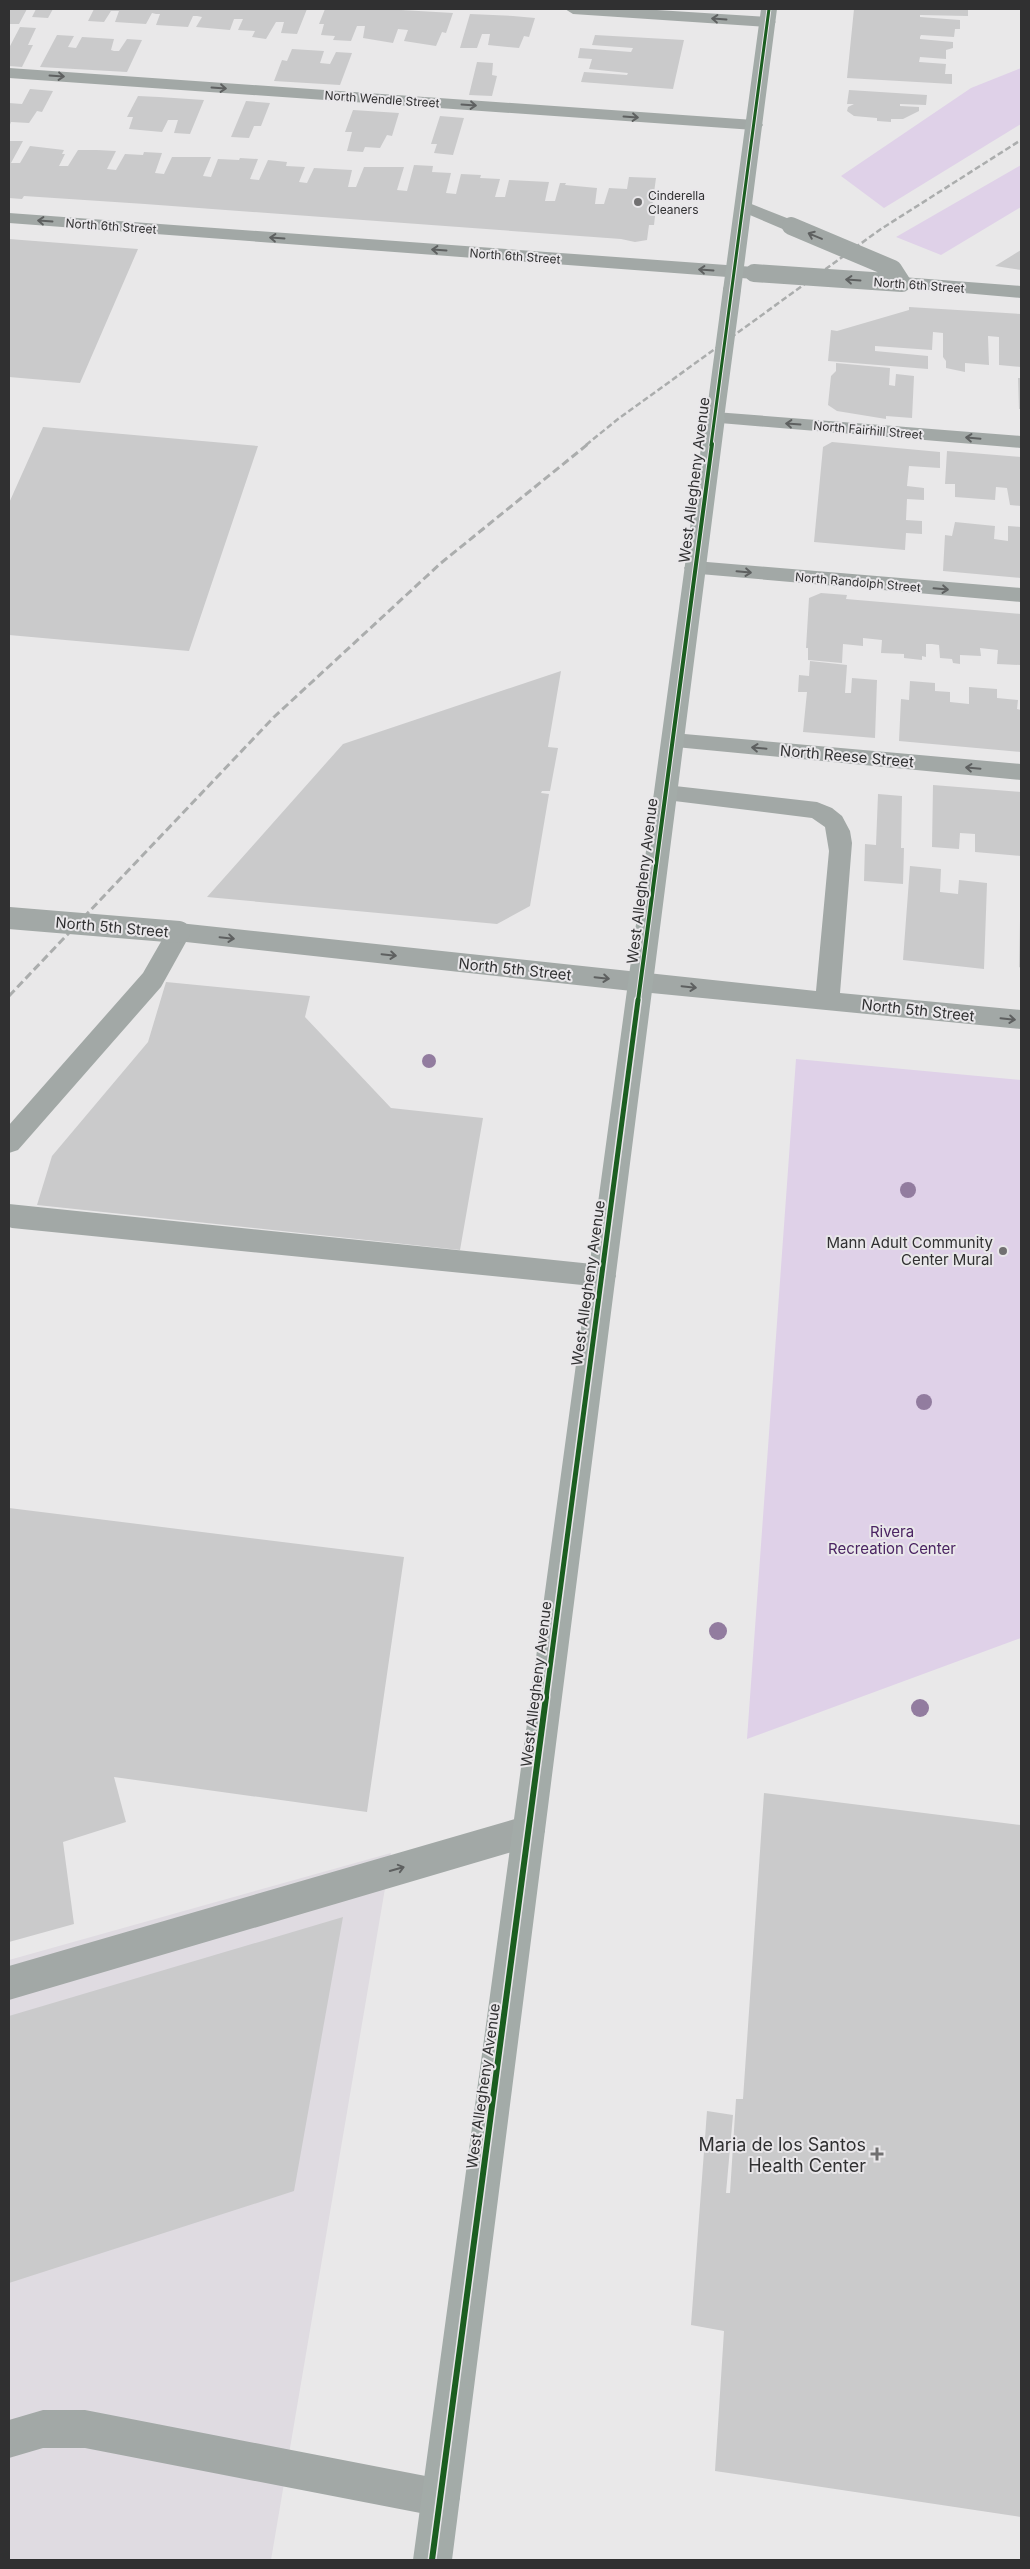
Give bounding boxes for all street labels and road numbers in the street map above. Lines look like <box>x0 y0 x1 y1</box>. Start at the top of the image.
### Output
street label: North Wendle Street <box>324 88 440 111</box>
street label: North 6th Street <box>65 215 157 237</box>
street label: North 6th Street <box>469 245 561 267</box>
street label: North 6th Street <box>873 274 965 296</box>
street label: West Allegheny Avenue <box>674 396 714 564</box>
street label: North Fairhill Street <box>813 418 923 442</box>
street label: North Randolph Street <box>795 569 921 595</box>
street label: North Reese Street <box>779 741 915 771</box>
street label: West Allegheny Avenue <box>622 797 662 965</box>
street label: North 5th Street <box>55 913 170 941</box>
street label: North 5th Street <box>458 954 573 984</box>
street label: North 5th Street <box>861 995 976 1025</box>
street label: West Allegheny Avenue <box>567 1199 609 1367</box>
street label: West Allegheny Avenue <box>516 1600 556 1768</box>
street label: West Allegheny Avenue <box>462 2002 504 2170</box>

